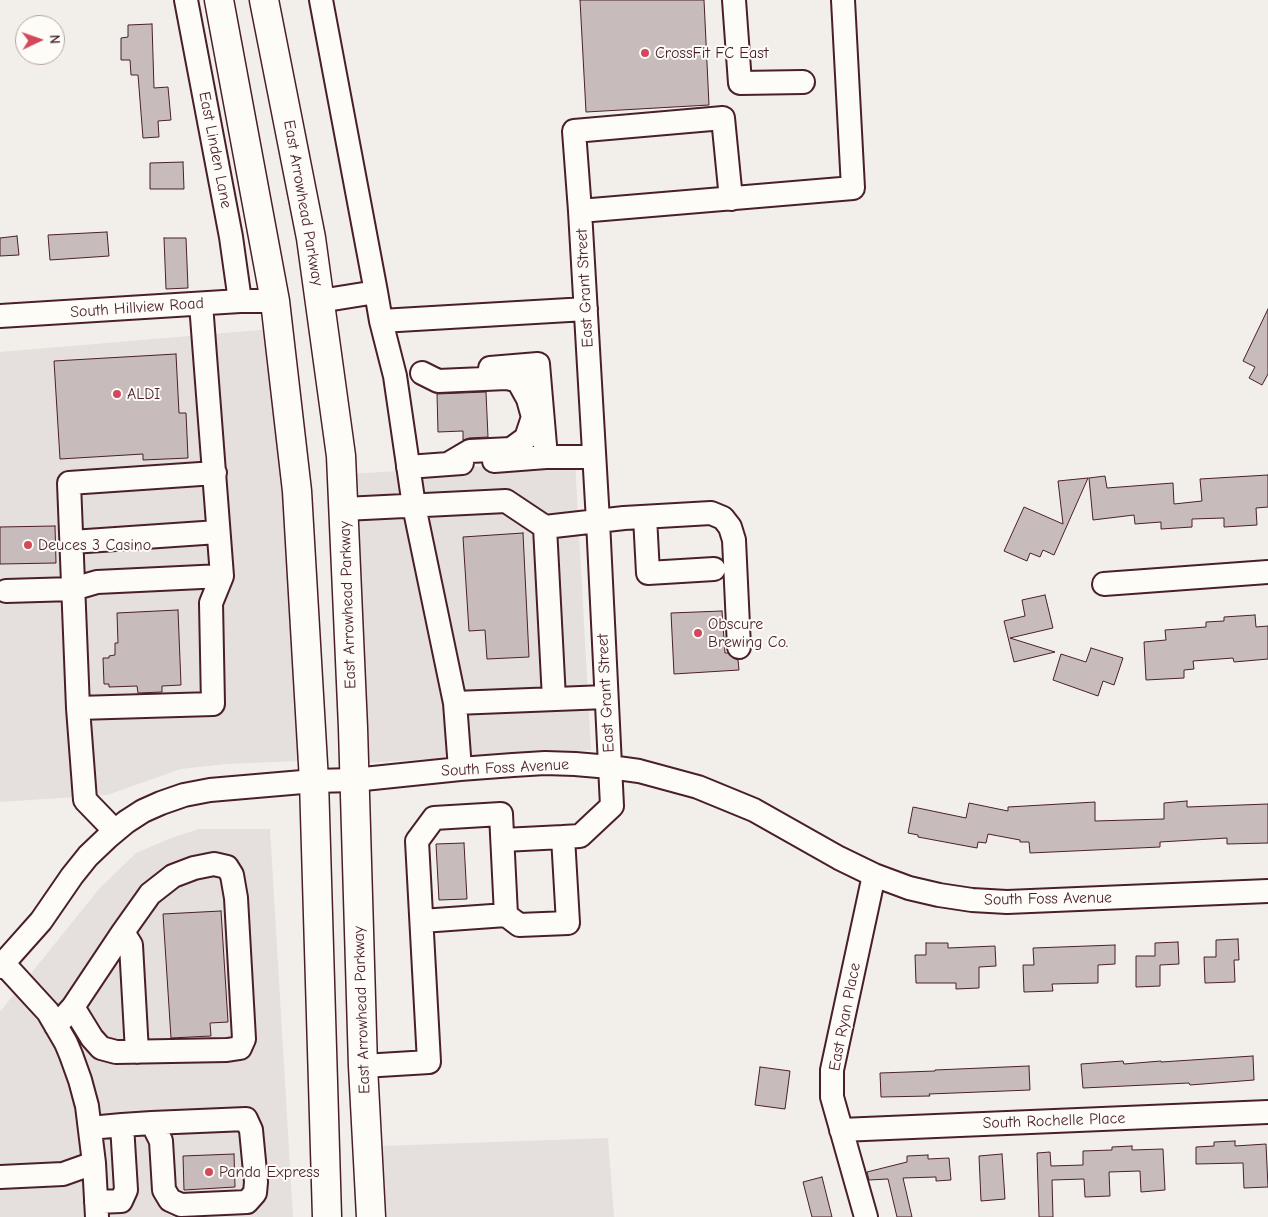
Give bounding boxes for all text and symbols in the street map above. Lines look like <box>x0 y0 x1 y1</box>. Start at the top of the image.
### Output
north arrow <box>15 15 65 65</box>
text: N <box>46 34 63 44</box>
place label: CrossFit FC East <box>655 43 768 63</box>
marker: CrossFit FC East <box>639 47 651 59</box>
street label: East Linden Lane <box>194 90 236 210</box>
street label: East Arrowhead Parkway <box>279 119 327 287</box>
street label: East Grant Street <box>572 228 598 348</box>
street label: South Hillview Road <box>70 294 204 322</box>
place label: ALDI <box>127 384 160 404</box>
marker: ALDI <box>111 388 123 400</box>
street label: East Arrowhead Parkway <box>335 521 361 689</box>
place label: Deuces 3 Casino <box>38 535 151 555</box>
marker: Deuces 3 Casino <box>22 539 34 551</box>
place label: Obscure Brewing Co. <box>708 614 788 652</box>
marker: Obscure Brewing Co. <box>692 627 704 639</box>
street label: East Grant Street <box>593 633 619 753</box>
street label: South Foss Avenue <box>441 755 569 781</box>
street label: South Foss Avenue <box>984 888 1112 910</box>
street label: East Arrowhead Parkway <box>349 926 375 1094</box>
street label: East Ryan Place <box>825 961 865 1073</box>
street label: South Rochelle Place <box>982 1109 1126 1133</box>
place label: Panda Express <box>219 1162 320 1182</box>
marker: Panda Express <box>203 1166 215 1178</box>

